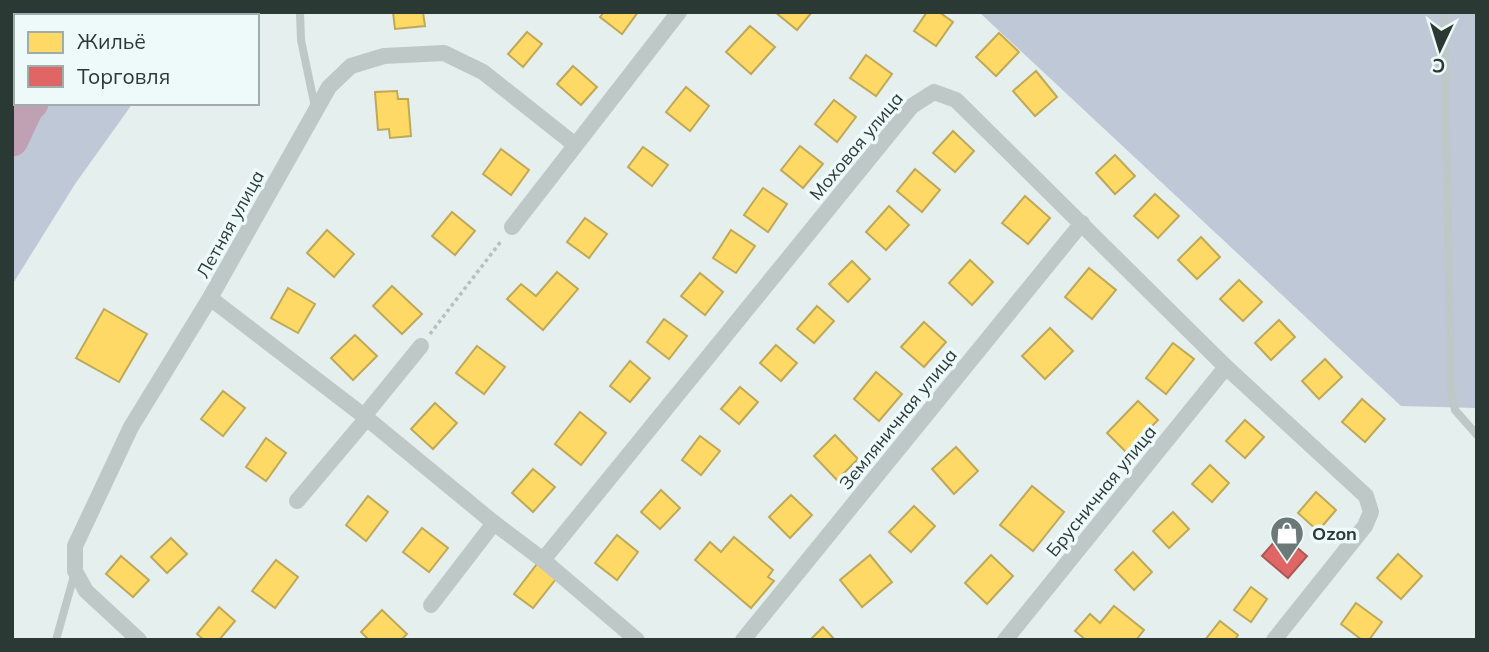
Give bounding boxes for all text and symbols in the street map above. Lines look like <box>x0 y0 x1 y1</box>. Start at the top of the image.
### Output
legend <box>14 14 259 105</box>
north arrow <box>1405 14 1475 84</box>
text: Жильё <box>77 28 146 54</box>
text: С <box>1431 54 1446 78</box>
text: Торговля <box>77 63 170 89</box>
street label: Моховая улица <box>804 87 908 205</box>
street label: Летняя улица <box>191 166 269 282</box>
street label: Земляничная улица <box>834 344 962 494</box>
street label: Брусничная улица <box>1041 421 1161 561</box>
shop icon: Ozon <box>1268 514 1306 563</box>
place label: Ozon <box>1312 522 1357 545</box>

